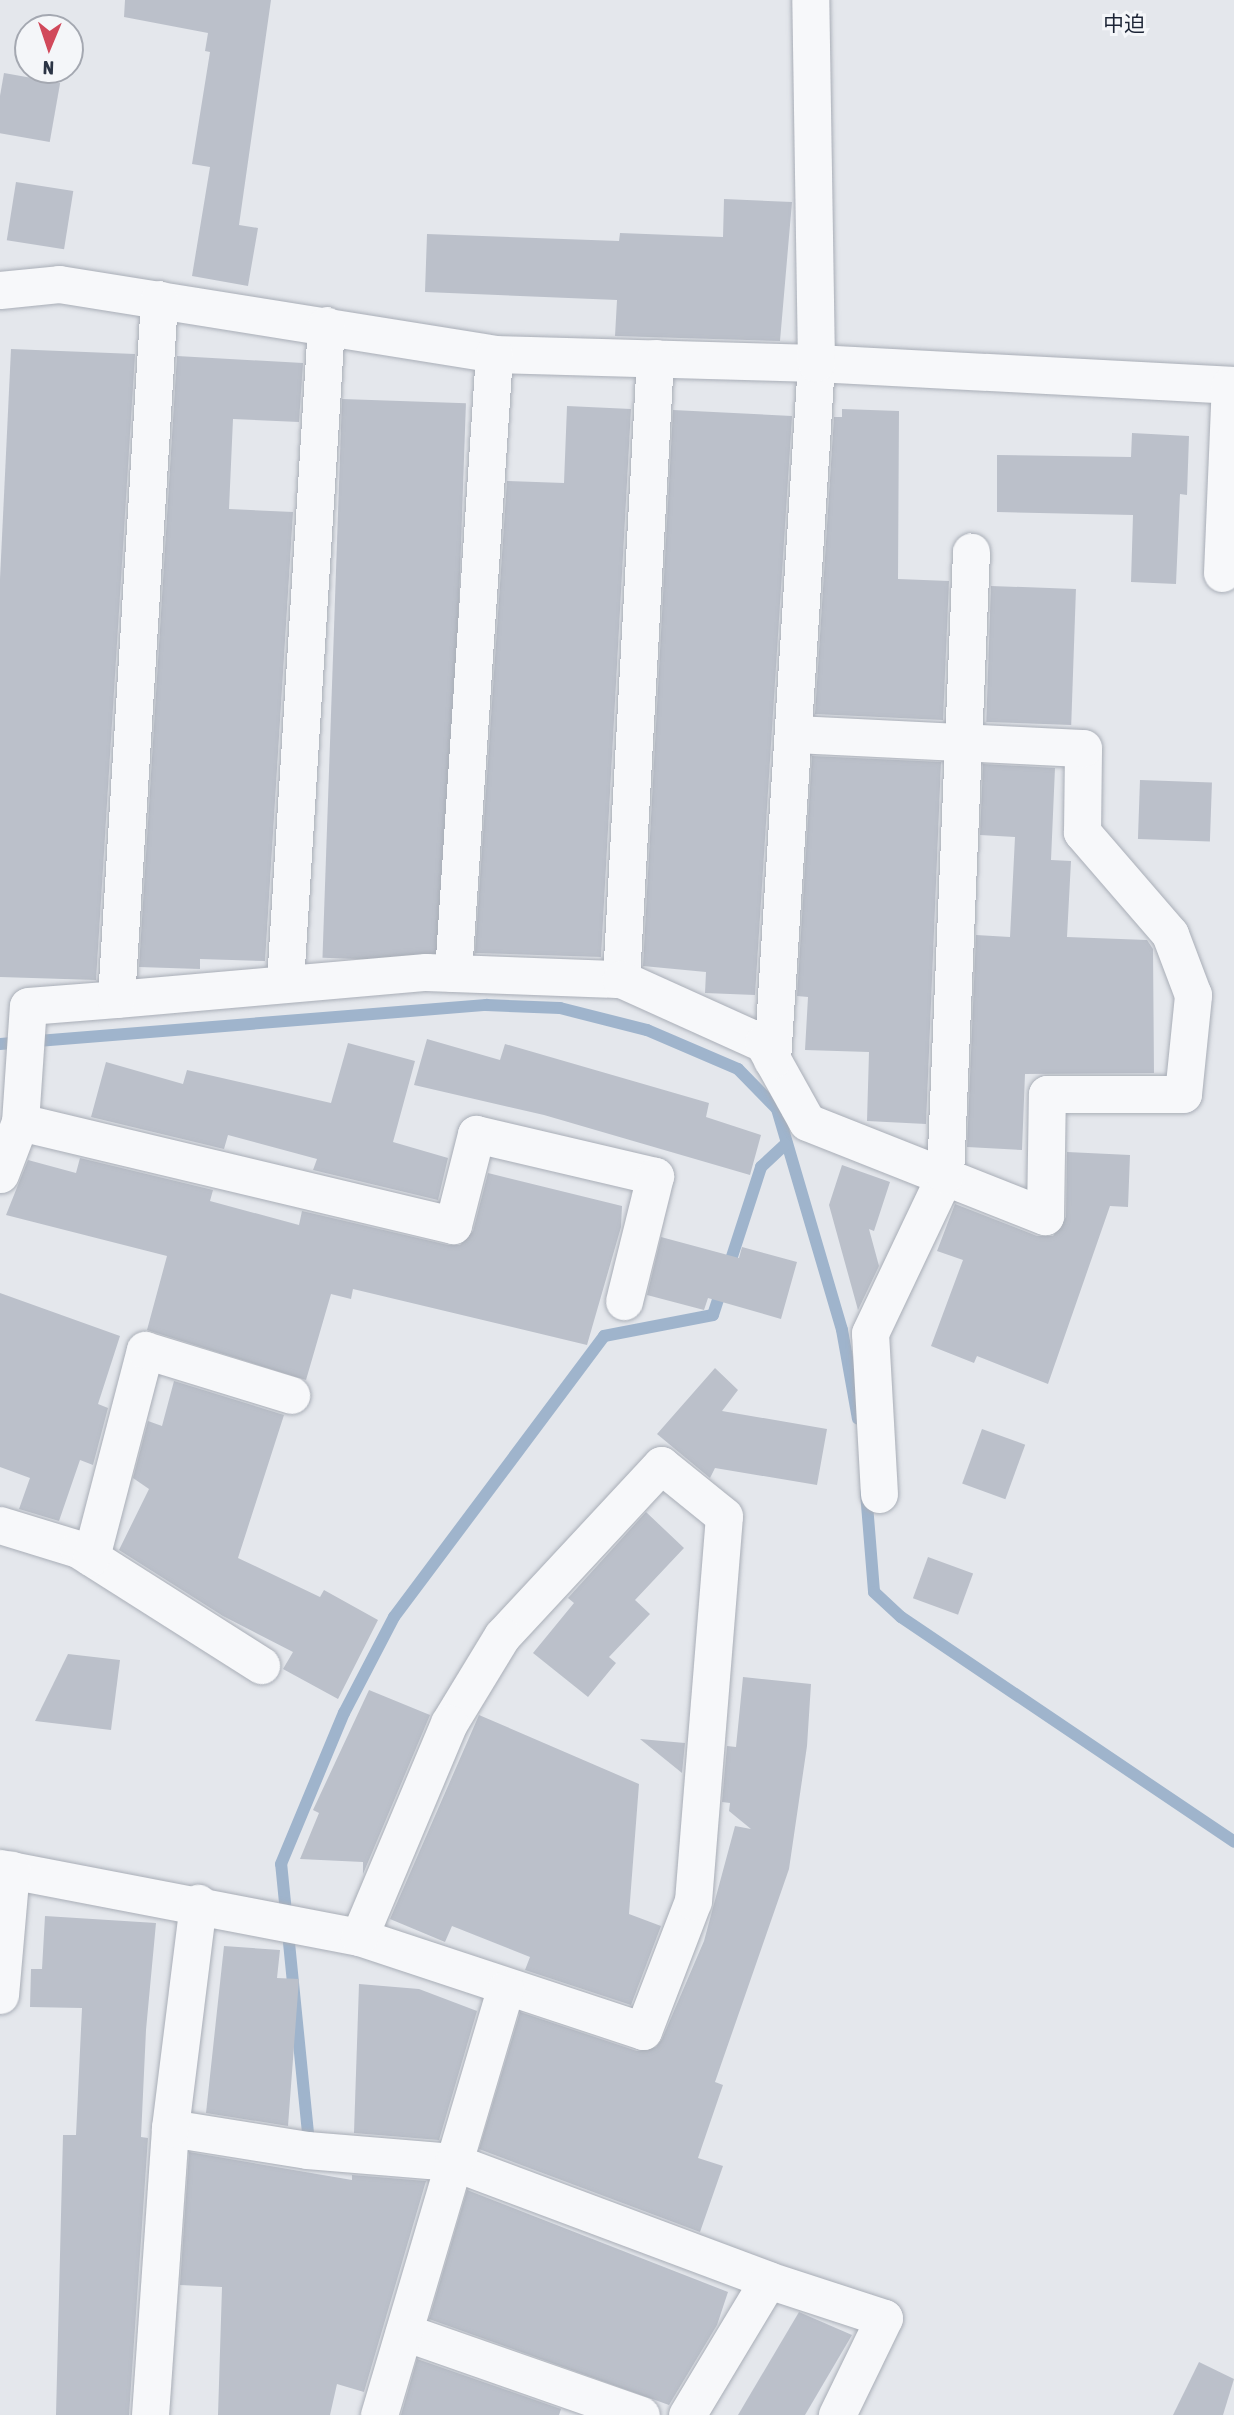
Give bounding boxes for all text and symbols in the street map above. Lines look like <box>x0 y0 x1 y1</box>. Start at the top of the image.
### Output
district label: 中迫 <box>1103 10 1145 36</box>
north arrow <box>14 14 84 84</box>
text: N <box>42 57 54 79</box>

